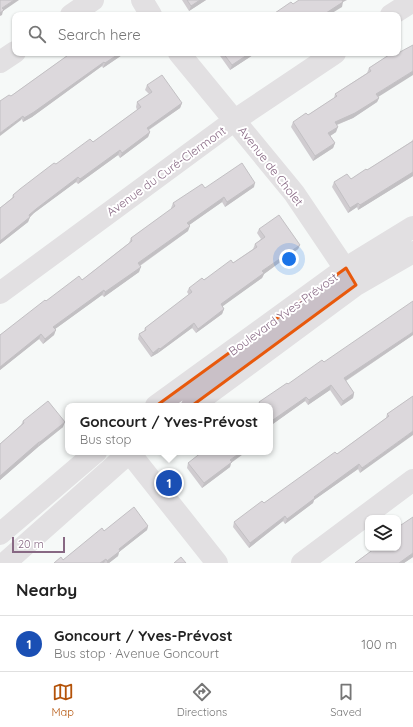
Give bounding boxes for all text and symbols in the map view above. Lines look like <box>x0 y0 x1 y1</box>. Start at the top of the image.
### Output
search box <box>12 12 401 56</box>
icon: search <box>26 23 48 45</box>
text: Search here <box>58 25 141 44</box>
street label: Avenue du Curé-Clermont <box>104 123 228 219</box>
street label: Avenue de Cholet <box>235 123 307 209</box>
your location <box>279 249 299 269</box>
street label: Boulevard Yves-Prévost <box>226 269 340 359</box>
popup <box>65 403 273 455</box>
text: Goncourt / Yves-Prévost <box>80 412 258 431</box>
text: Bus stop <box>80 431 131 447</box>
pin: 1 <box>156 468 182 498</box>
map controls <box>365 515 401 551</box>
button: layers <box>365 515 401 551</box>
scale bar <box>12 535 65 554</box>
text: 20 m <box>18 537 44 551</box>
text: Nearby <box>16 579 77 600</box>
text: Goncourt / Yves-Prévost <box>54 626 233 645</box>
text: 1 <box>26 636 32 652</box>
text: 100 m <box>361 636 397 652</box>
text: Bus stop · Avenue Goncourt <box>54 645 219 661</box>
tab: Map <box>51 681 74 719</box>
tab: Directions <box>177 681 227 719</box>
tab: Saved <box>330 681 362 719</box>

